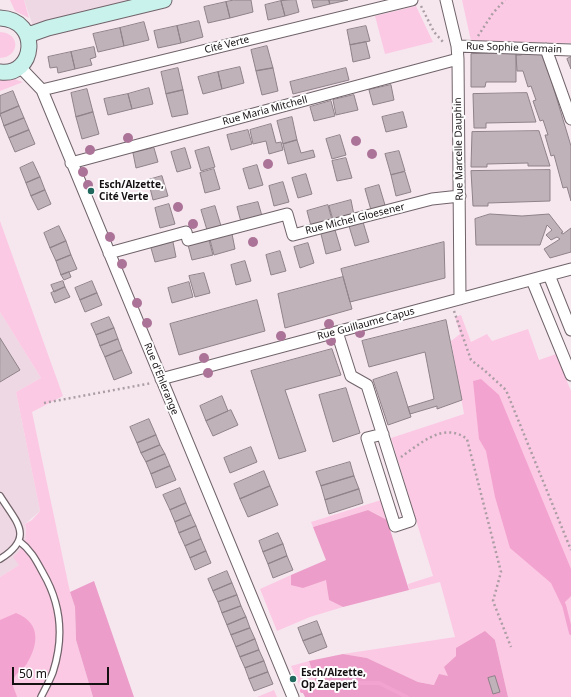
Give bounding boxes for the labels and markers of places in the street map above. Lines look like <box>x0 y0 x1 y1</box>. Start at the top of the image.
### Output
place label: Esch/Alzette, Cité Verte <box>99 179 164 202</box>
marker: Esch/Alzette, Cité Verte <box>86 186 96 196</box>
place label: Esch/Alzette, Op Zaepert <box>301 667 366 690</box>
marker: Esch/Alzette, Op Zaepert <box>288 674 298 684</box>

